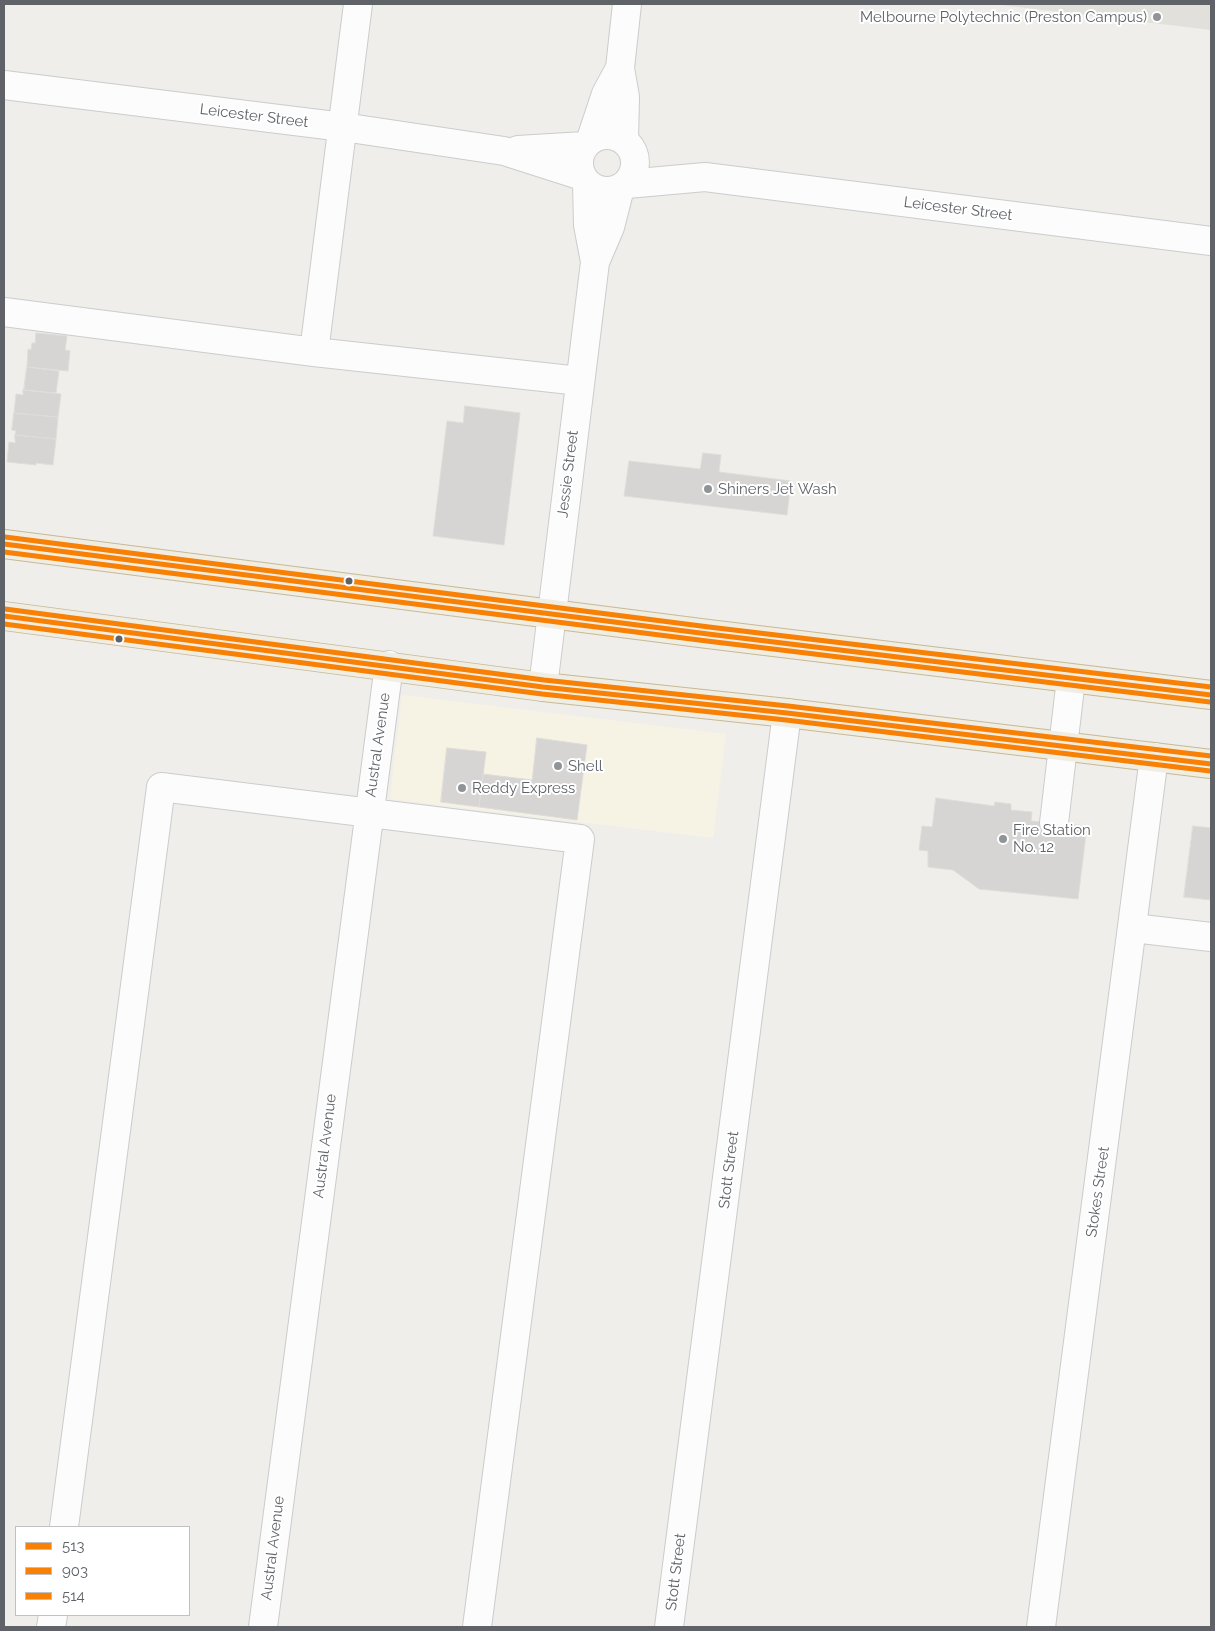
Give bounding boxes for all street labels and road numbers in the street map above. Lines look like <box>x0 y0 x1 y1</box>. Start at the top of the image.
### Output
street label: Leicester Street <box>199 100 309 132</box>
street label: Leicester Street <box>903 193 1013 225</box>
street label: Jessie Street <box>554 429 582 519</box>
street label: Austral Avenue <box>362 692 394 798</box>
street label: Austral Avenue <box>310 1093 340 1199</box>
street label: Stott Street <box>715 1130 743 1210</box>
street label: Stokes Street <box>1083 1145 1113 1239</box>
street label: Austral Avenue <box>258 1495 288 1601</box>
street label: Stott Street <box>662 1532 690 1612</box>

